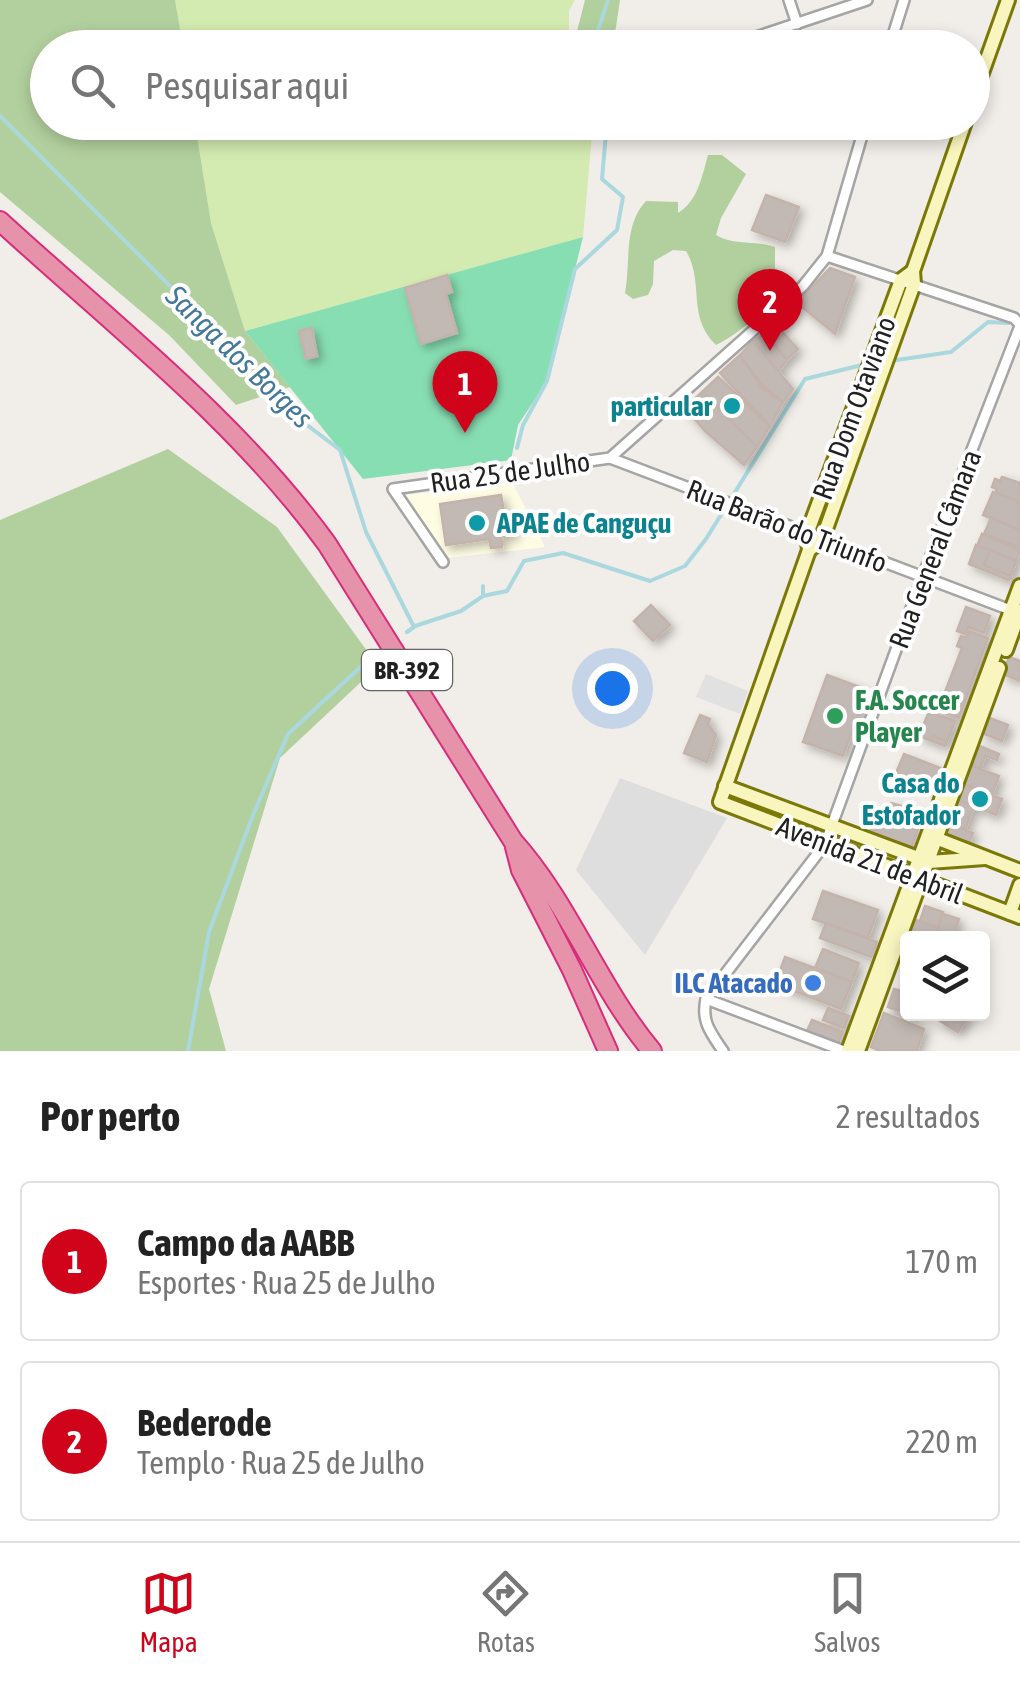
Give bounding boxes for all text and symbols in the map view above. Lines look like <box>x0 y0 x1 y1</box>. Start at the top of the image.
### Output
search box <box>30 30 990 140</box>
icon: search <box>65 58 120 113</box>
text: Pesquisar aqui <box>145 64 349 107</box>
pin: 2 <box>738 268 802 351</box>
water label: Sanga dos Borges <box>159 277 320 434</box>
street label: Rua Dom Otaviano <box>806 312 902 504</box>
pin: 1 <box>432 350 498 433</box>
place label: particular <box>611 390 713 422</box>
marker: particular <box>721 395 743 417</box>
street label: Rua 25 de Julho <box>428 445 592 499</box>
street label: Rua General Câmara <box>882 445 988 653</box>
street label: Rua Barão do Triunfo <box>682 473 892 579</box>
place label: APAE de Canguçu <box>496 507 671 539</box>
marker: APAE de Canguçu <box>466 512 488 534</box>
road number: BR-392 <box>362 650 452 690</box>
your location <box>587 663 638 714</box>
place label: F.A. Soccer Player <box>855 684 960 748</box>
marker: F.A. Soccer Player <box>824 705 846 727</box>
place label: Casa do Estofador <box>862 767 961 831</box>
marker: Casa do Estofador <box>969 788 991 810</box>
street label: Avenida 21 de Abril <box>772 810 968 910</box>
map controls <box>900 931 990 1021</box>
button: layers <box>900 931 990 1021</box>
place label: ILC Atacado <box>675 967 793 999</box>
marker: ILC Atacado <box>802 972 824 994</box>
text: Por perto <box>40 1092 180 1140</box>
text: 2 resultados <box>836 1098 980 1135</box>
text: Campo da AABB <box>137 1221 354 1264</box>
text: 1 <box>67 1243 82 1280</box>
text: 170 m <box>905 1243 978 1280</box>
text: Esportes · Rua 25 de Julho <box>137 1264 436 1301</box>
text: Bederode <box>137 1401 272 1444</box>
text: 2 <box>67 1423 82 1460</box>
text: 220 m <box>905 1423 978 1460</box>
text: Templo · Rua 25 de Julho <box>137 1444 425 1481</box>
tab: Mapa <box>140 1566 198 1658</box>
tab: Rotas <box>477 1566 535 1658</box>
tab: Salvos <box>814 1566 880 1658</box>

